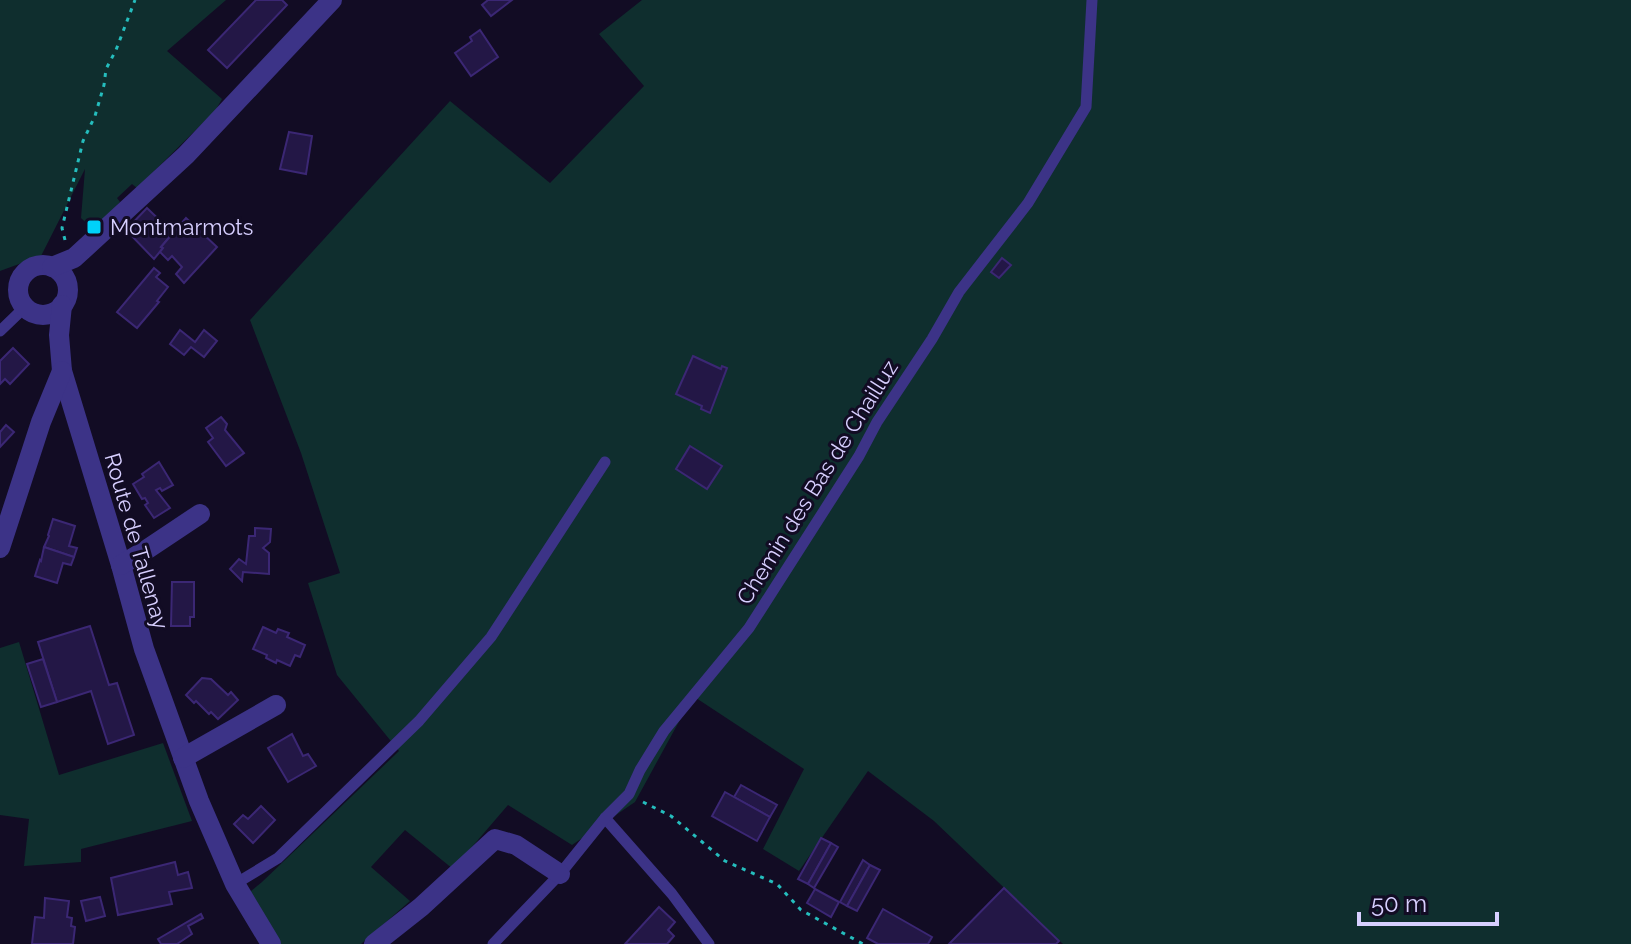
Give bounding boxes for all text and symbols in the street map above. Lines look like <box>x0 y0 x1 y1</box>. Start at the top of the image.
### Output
place label: Montmarmots <box>110 214 253 240</box>
marker: Montmarmots <box>85 218 103 236</box>
street label: Chemin des Bas de Chailluz <box>731 355 903 609</box>
street label: Route de Tallenay <box>99 450 175 632</box>
scale bar <box>1359 876 1497 926</box>
text: 50 m <box>1371 889 1427 918</box>

